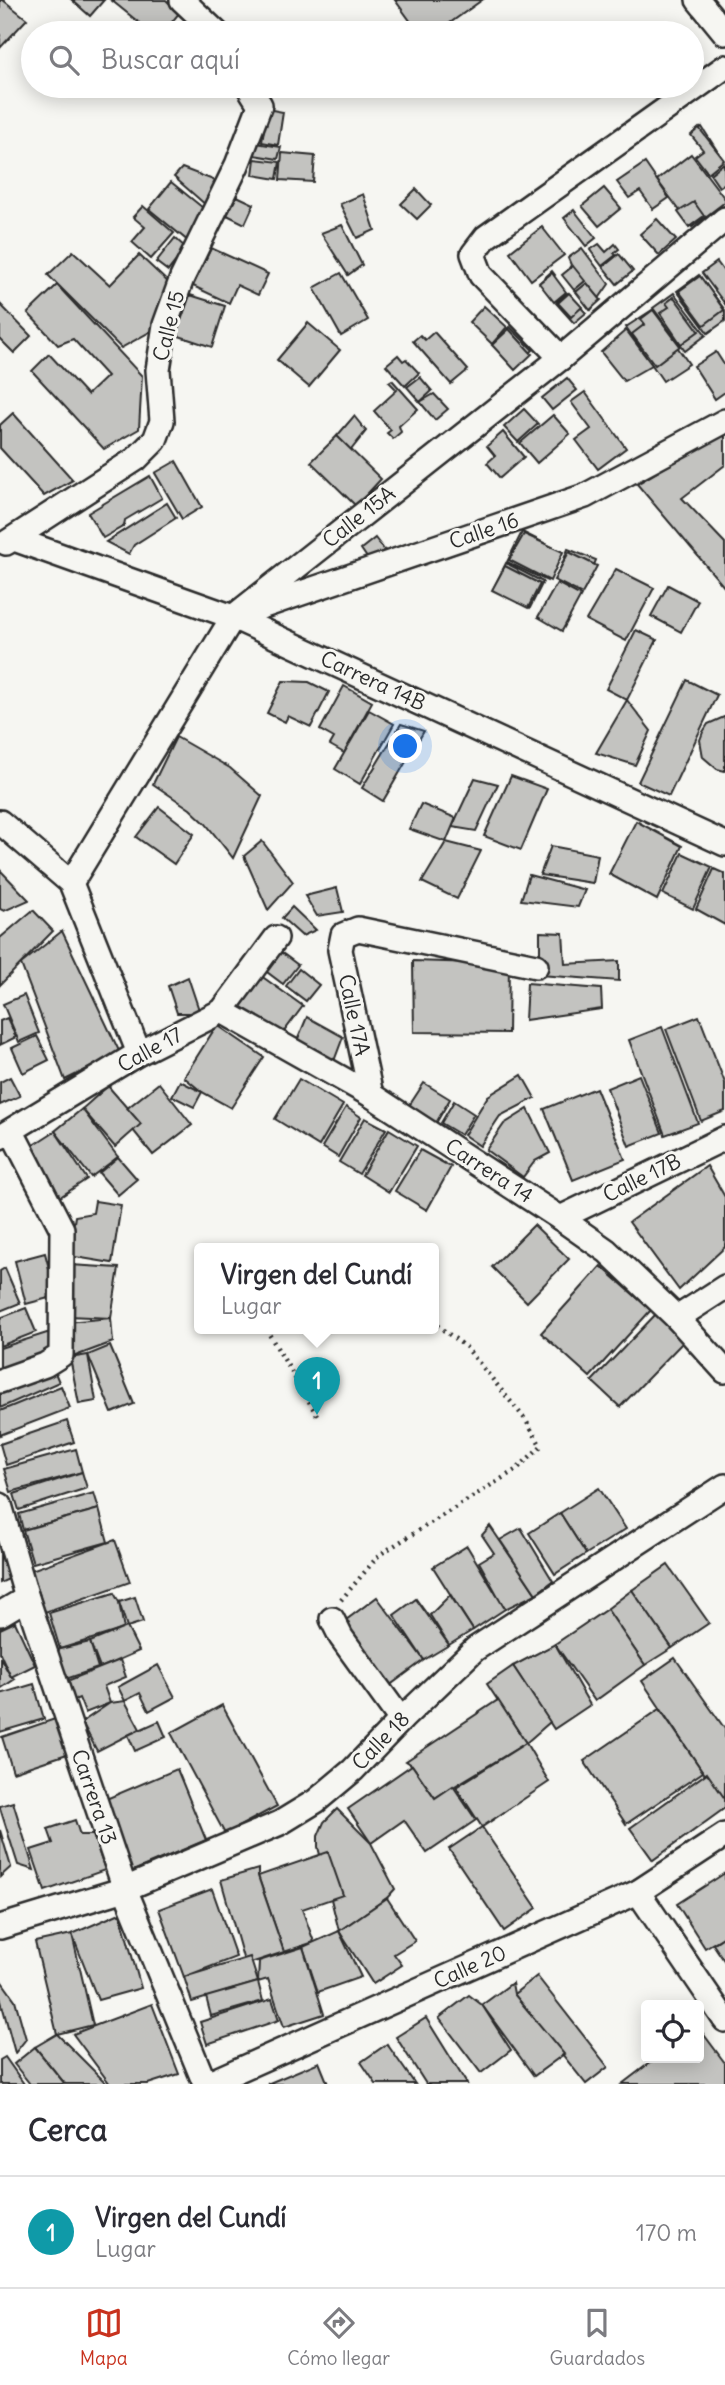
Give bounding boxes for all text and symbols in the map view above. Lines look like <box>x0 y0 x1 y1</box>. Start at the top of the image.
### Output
search box <box>21 21 704 98</box>
icon: search <box>45 41 83 79</box>
text: Buscar aquí <box>101 43 240 76</box>
street label: Calle 15 <box>147 288 190 364</box>
street label: Calle 15A <box>317 480 401 553</box>
street label: Calle 16 <box>445 506 522 555</box>
street label: Carrera 14B <box>316 644 430 717</box>
your location <box>388 729 422 763</box>
street label: Calle 17A <box>333 972 376 1058</box>
street label: Calle 17 <box>113 1021 187 1078</box>
street label: Carrera 14 <box>440 1132 538 1209</box>
street label: Calle 17B <box>598 1147 685 1208</box>
popup <box>194 1243 439 1334</box>
text: Virgen del Cundí <box>221 1258 412 1291</box>
text: Lugar <box>221 1291 282 1320</box>
pin: 1 <box>294 1357 340 1415</box>
street label: Calle 18 <box>346 1705 415 1776</box>
street label: Carrera 13 <box>66 1746 123 1848</box>
street label: Calle 20 <box>429 1939 510 1994</box>
map controls <box>641 2000 704 2063</box>
button: locate <box>641 2000 704 2063</box>
text: Cerca <box>28 2111 107 2149</box>
text: Virgen del Cundí <box>95 2201 286 2234</box>
text: 1 <box>46 2218 56 2247</box>
text: 170 m <box>636 2218 697 2247</box>
text: Lugar <box>95 2234 156 2263</box>
tab: Mapa <box>80 2304 128 2370</box>
tab: Cómo llegar <box>287 2304 390 2370</box>
tab: Guardados <box>550 2304 645 2370</box>

